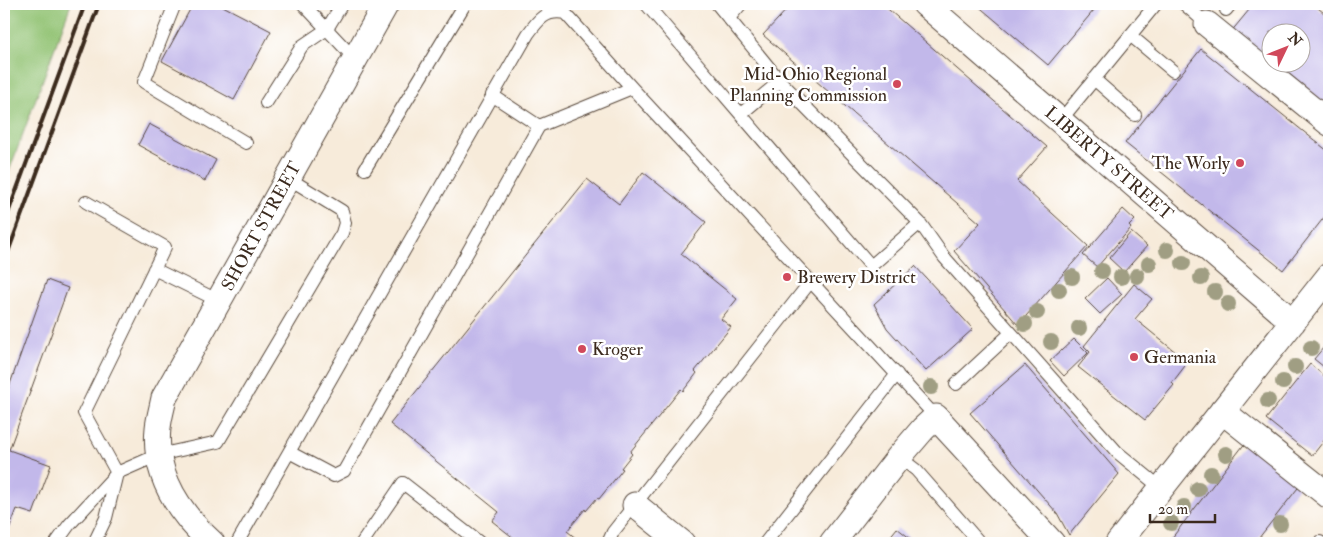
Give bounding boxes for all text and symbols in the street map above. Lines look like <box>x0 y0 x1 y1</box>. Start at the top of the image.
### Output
north arrow <box>1260 22 1310 72</box>
text: N <box>1284 28 1306 50</box>
place label: Mid-Ohio Regional Planning Commission <box>730 63 887 107</box>
marker: Mid-Ohio Regional Planning Commission <box>891 78 903 90</box>
street label: LIBERTY STREET <box>1040 101 1178 226</box>
place label: The Worly <box>1151 152 1231 175</box>
street label: SHORT STREET <box>216 157 307 295</box>
marker: The Worly <box>1234 157 1246 169</box>
place label: Brewery District <box>797 266 916 289</box>
marker: Brewery District <box>781 271 793 283</box>
place label: Kroger <box>592 338 643 361</box>
marker: Kroger <box>576 343 588 355</box>
place label: Germania <box>1144 346 1217 369</box>
marker: Germania <box>1128 351 1140 363</box>
scale bar <box>1150 492 1216 524</box>
text: 20 m <box>1158 500 1188 519</box>

